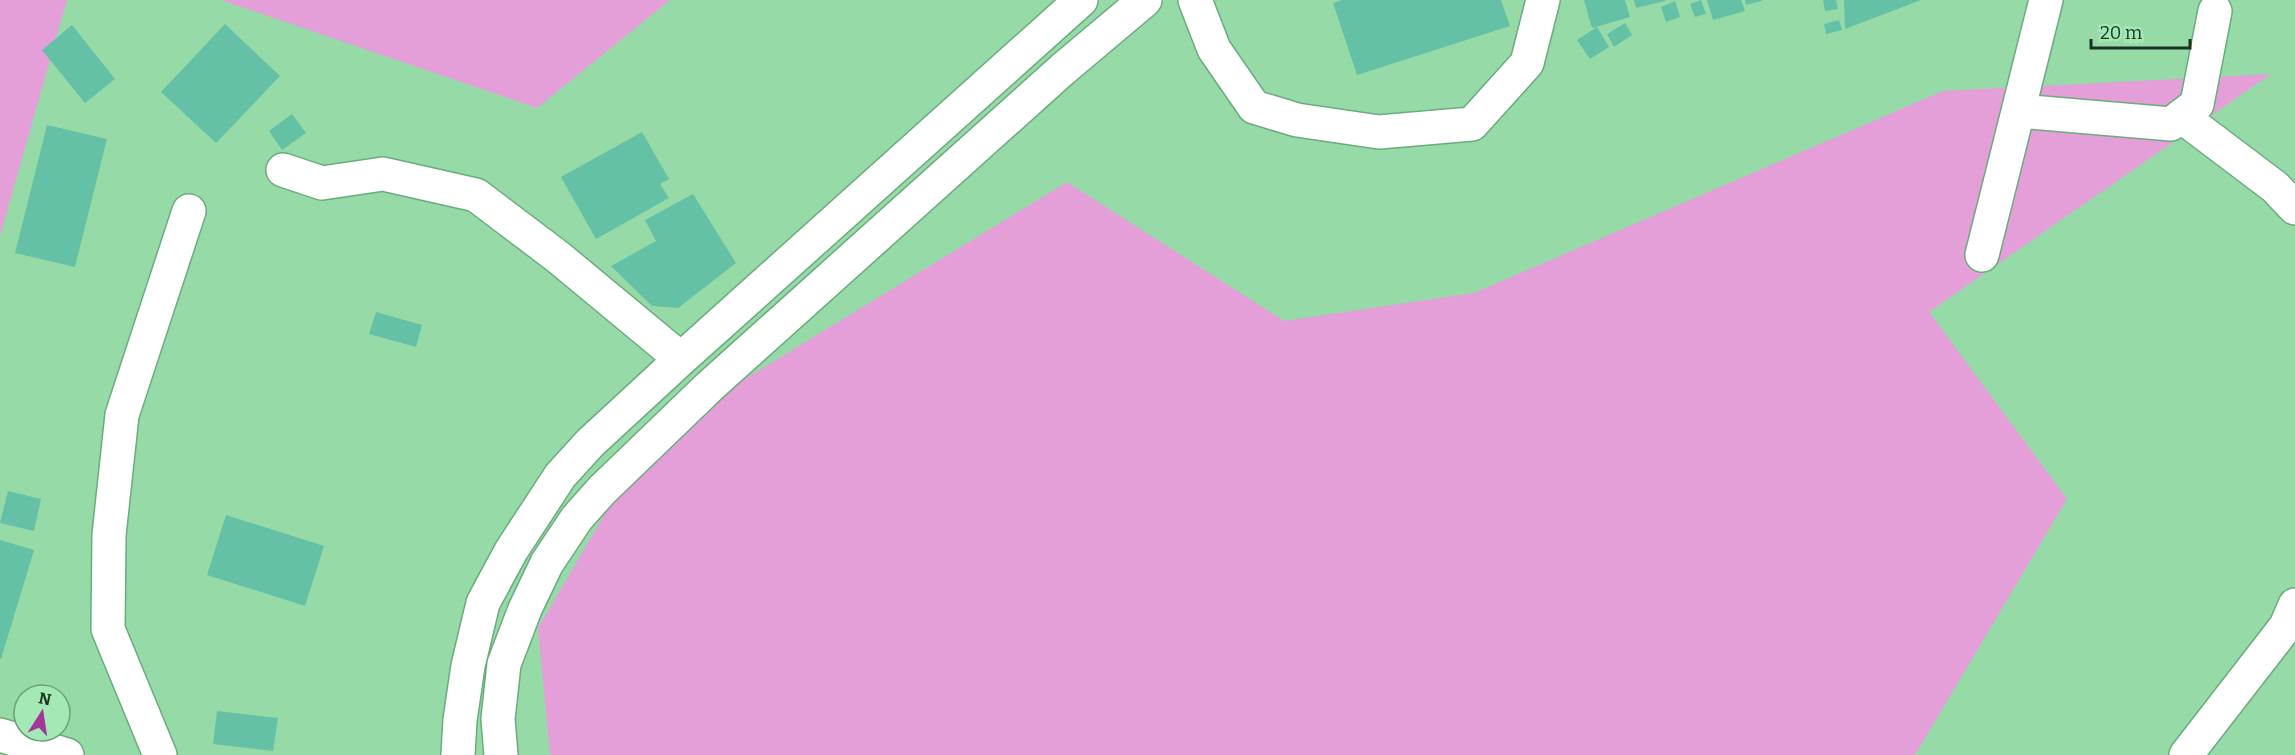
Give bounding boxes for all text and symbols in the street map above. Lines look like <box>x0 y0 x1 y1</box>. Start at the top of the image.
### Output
scale bar <box>2091 12 2190 50</box>
text: 20 m <box>2100 22 2142 44</box>
north arrow <box>12 683 72 743</box>
text: N <box>37 688 53 709</box>

